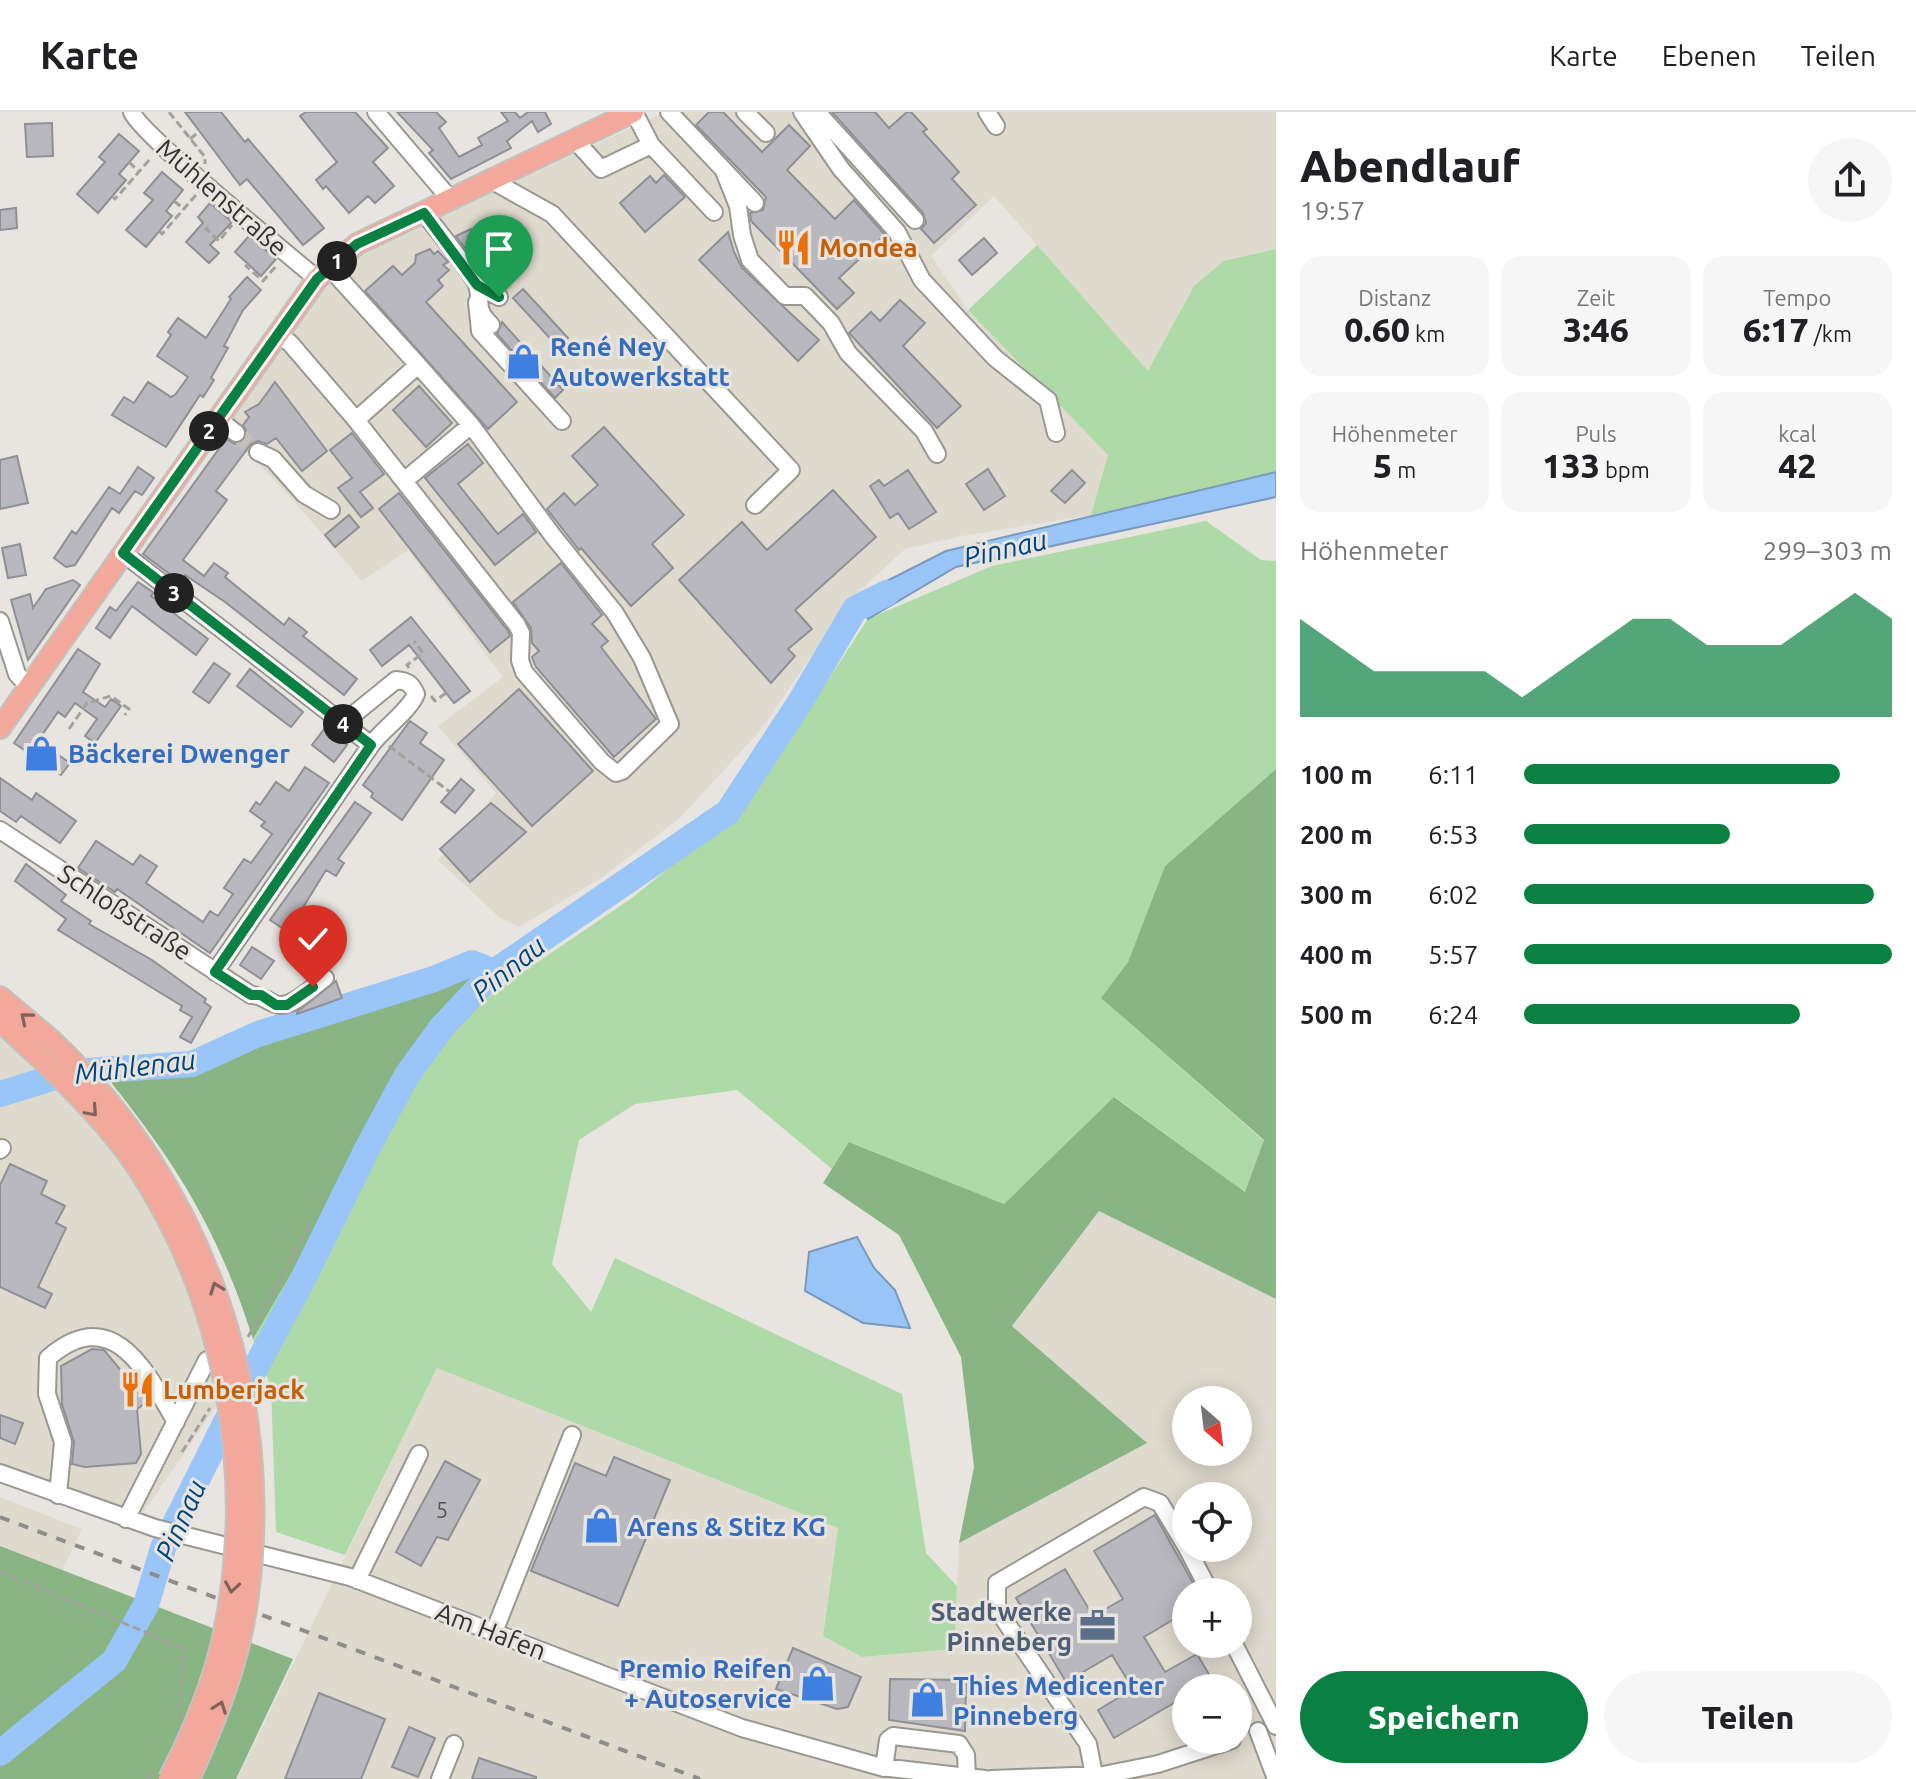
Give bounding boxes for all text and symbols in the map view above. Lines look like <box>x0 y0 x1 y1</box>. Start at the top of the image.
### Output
text: Karte <box>40 34 139 76</box>
text: Karte <box>1549 40 1618 71</box>
text: Ebenen <box>1662 40 1757 71</box>
text: Teilen <box>1801 40 1876 71</box>
street label: Mühlenstraße <box>151 133 293 261</box>
button: share <box>1808 138 1892 222</box>
text: Abendlauf <box>1300 141 1520 190</box>
text: 19:57 <box>1300 196 1365 225</box>
pin <box>465 215 533 297</box>
icon: arrive <box>477 227 521 271</box>
restaurant icon: Mondea <box>774 228 812 266</box>
place label: Mondea <box>819 233 918 262</box>
pin: 1 <box>317 241 357 281</box>
text: 1 <box>331 248 343 273</box>
text: Distanz <box>1358 285 1431 310</box>
text: Zeit <box>1577 285 1615 310</box>
text: Tempo <box>1763 285 1831 310</box>
text: 0.60 <box>1344 310 1410 348</box>
text: 3:46 <box>1563 310 1629 348</box>
text: 6:17 <box>1743 310 1809 348</box>
text: km <box>1410 321 1445 346</box>
text: /km <box>1809 321 1852 346</box>
place label: René Ney Autowerkstatt <box>550 332 730 391</box>
shop icon: René Ney Autowerkstatt <box>505 342 543 380</box>
pin: 2 <box>189 411 229 451</box>
text: 2 <box>203 418 215 443</box>
text: Höhenmeter <box>1332 421 1458 446</box>
text: Puls <box>1575 421 1617 446</box>
text: kcal <box>1778 421 1816 446</box>
text: 5 <box>1373 446 1392 484</box>
text: 133 <box>1542 446 1600 484</box>
text: 42 <box>1778 446 1817 484</box>
text: m <box>1392 457 1416 482</box>
text: bpm <box>1600 457 1650 482</box>
water label: Pinnau <box>960 523 1050 573</box>
text: Höhenmeter <box>1300 536 1449 565</box>
text: 299–303 m <box>1763 536 1892 565</box>
pin: 3 <box>154 573 194 613</box>
text: 3 <box>168 580 180 605</box>
pin: 4 <box>323 704 363 744</box>
text: 4 <box>337 711 349 736</box>
shop icon: Bäckerei Dwenger <box>23 734 61 772</box>
place label: Bäckerei Dwenger <box>68 739 290 768</box>
text: 100 m <box>1300 760 1373 789</box>
text: 6:11 <box>1428 760 1478 789</box>
text: 200 m <box>1300 820 1373 849</box>
text: 6:53 <box>1428 820 1478 849</box>
street label: Schloßstraße <box>53 858 197 966</box>
text: 300 m <box>1300 880 1373 909</box>
text: 6:02 <box>1428 880 1478 909</box>
pin <box>279 905 347 987</box>
icon: check <box>291 917 335 961</box>
water label: Pinnau <box>465 929 551 1007</box>
text: 400 m <box>1300 940 1373 969</box>
text: 5:57 <box>1428 940 1478 969</box>
text: 500 m <box>1300 1000 1373 1029</box>
text: 6:24 <box>1428 1000 1478 1029</box>
one-way arrow <box>20 1013 35 1028</box>
water label: Mühlenau <box>73 1043 197 1089</box>
one-way arrow <box>82 1102 97 1116</box>
one-way arrow <box>209 1282 226 1296</box>
restaurant icon: Lumberjack <box>118 1370 156 1408</box>
place label: Lumberjack <box>163 1375 305 1404</box>
north arrow <box>1172 1386 1252 1466</box>
map controls <box>1172 1386 1252 1754</box>
water label: Pinnau <box>149 1475 211 1565</box>
button: locate <box>1172 1482 1252 1562</box>
house number: 5 <box>436 1497 448 1522</box>
shop icon: Arens & Stitz KG <box>582 1507 620 1545</box>
place label: Arens & Stitz KG <box>627 1512 826 1541</box>
button: + <box>1172 1578 1252 1658</box>
one-way arrow <box>224 1580 241 1594</box>
street label: Am Hafen <box>432 1597 550 1665</box>
place label: Stadtwerke Pinneberg <box>931 1597 1072 1656</box>
office icon: Stadtwerke Pinneberg <box>1079 1607 1117 1645</box>
place label: Premio Reifen + Autoservice <box>619 1654 792 1713</box>
shop icon: Premio Reifen + Autoservice <box>799 1664 837 1702</box>
place label: Thies Medicenter Pinneberg <box>953 1671 1165 1730</box>
button: Speichern <box>1300 1671 1588 1763</box>
button: Teilen <box>1604 1671 1892 1763</box>
button: − <box>1172 1674 1252 1754</box>
shop icon: Thies Medicenter Pinneberg <box>908 1681 946 1719</box>
one-way arrow <box>210 1701 226 1715</box>

